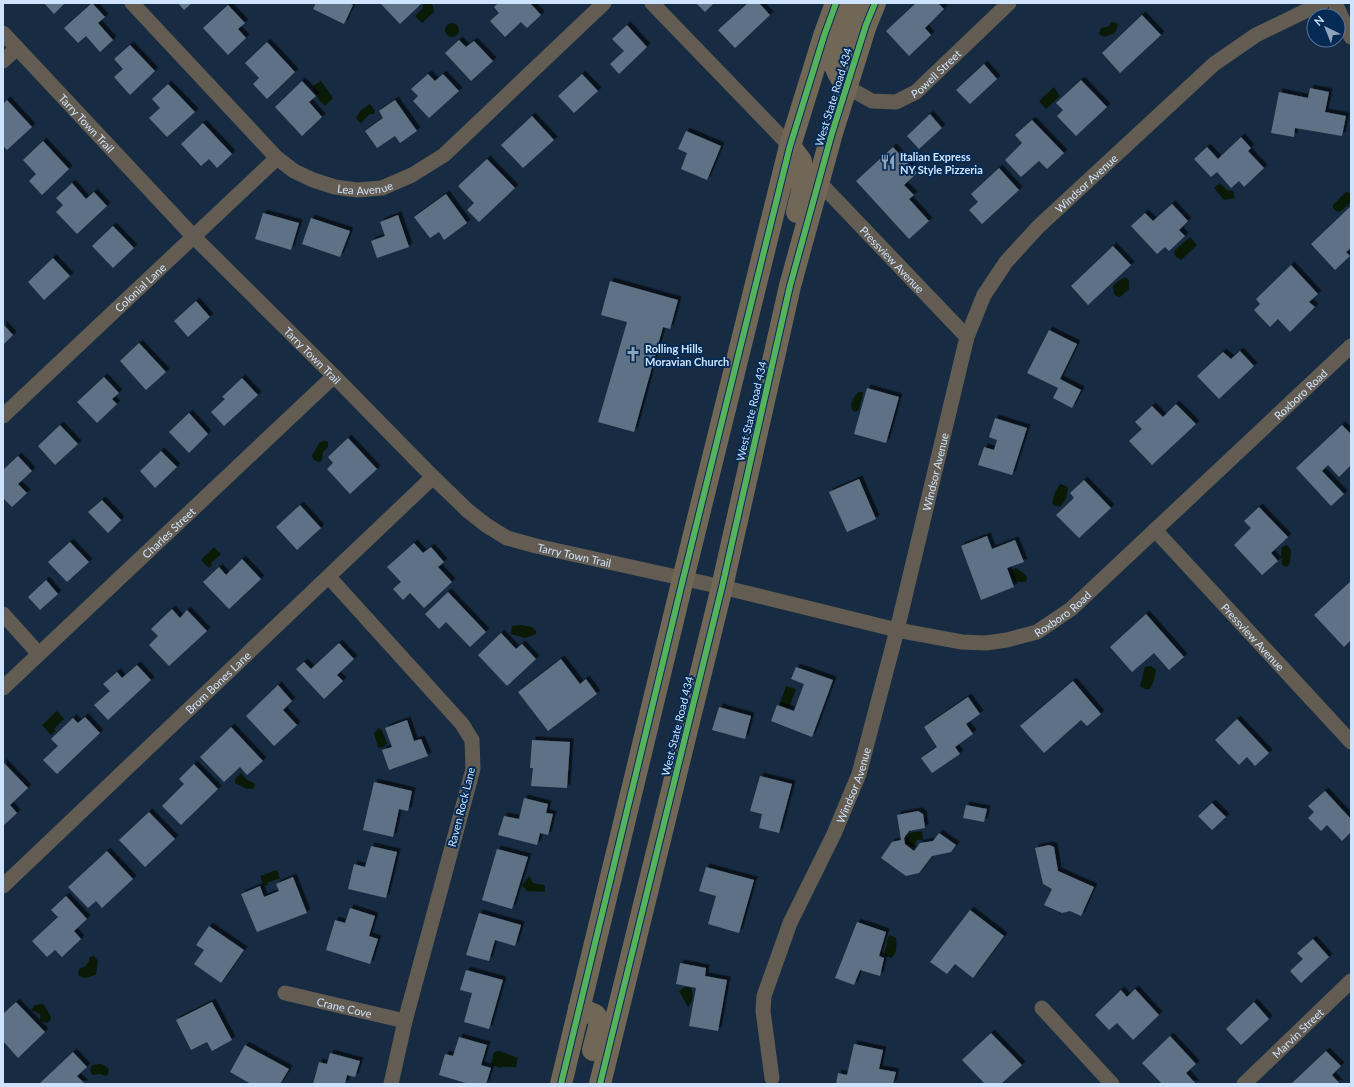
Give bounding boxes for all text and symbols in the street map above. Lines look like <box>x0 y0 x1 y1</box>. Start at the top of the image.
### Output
north arrow <box>1306 8 1346 48</box>
text: N <box>1311 13 1326 28</box>
street label: West State Road 434 <box>812 46 854 148</box>
street label: Powell Street <box>909 47 963 100</box>
street label: Tarry Town Trail <box>57 91 117 155</box>
place label: Italian Express NY Style Pizzeria <box>900 150 983 176</box>
street label: Windsor Avenue <box>1052 151 1120 215</box>
restaurant icon: Italian Express NY Style Pizzeria <box>879 153 897 171</box>
street label: Lea Avenue <box>337 178 395 197</box>
street label: Pressview Avenue <box>858 223 927 295</box>
street label: Colonial Lane <box>112 260 168 314</box>
street label: Tarry Town Trail <box>282 324 344 386</box>
place label: Rolling Hills Moravian Church <box>645 342 729 368</box>
church icon: Rolling Hills Moravian Church <box>624 345 642 363</box>
street label: West State Road 434 <box>733 359 769 462</box>
street label: Roxboro Road <box>1271 366 1329 422</box>
street label: Windsor Avenue <box>919 431 950 512</box>
street label: Charles Street <box>139 504 197 560</box>
street label: Tarry Town Trail <box>536 540 613 569</box>
street label: Roxboro Road <box>1031 588 1093 639</box>
street label: Pressview Avenue <box>1219 600 1288 673</box>
street label: Brom Bones Lane <box>182 648 253 716</box>
street label: West State Road 434 <box>658 674 696 777</box>
street label: Windsor Avenue <box>833 745 872 825</box>
street label: Raven Rock Lane <box>445 765 477 848</box>
street label: Crane Cove <box>316 994 373 1020</box>
street label: Marvin Street <box>1269 1005 1326 1060</box>

